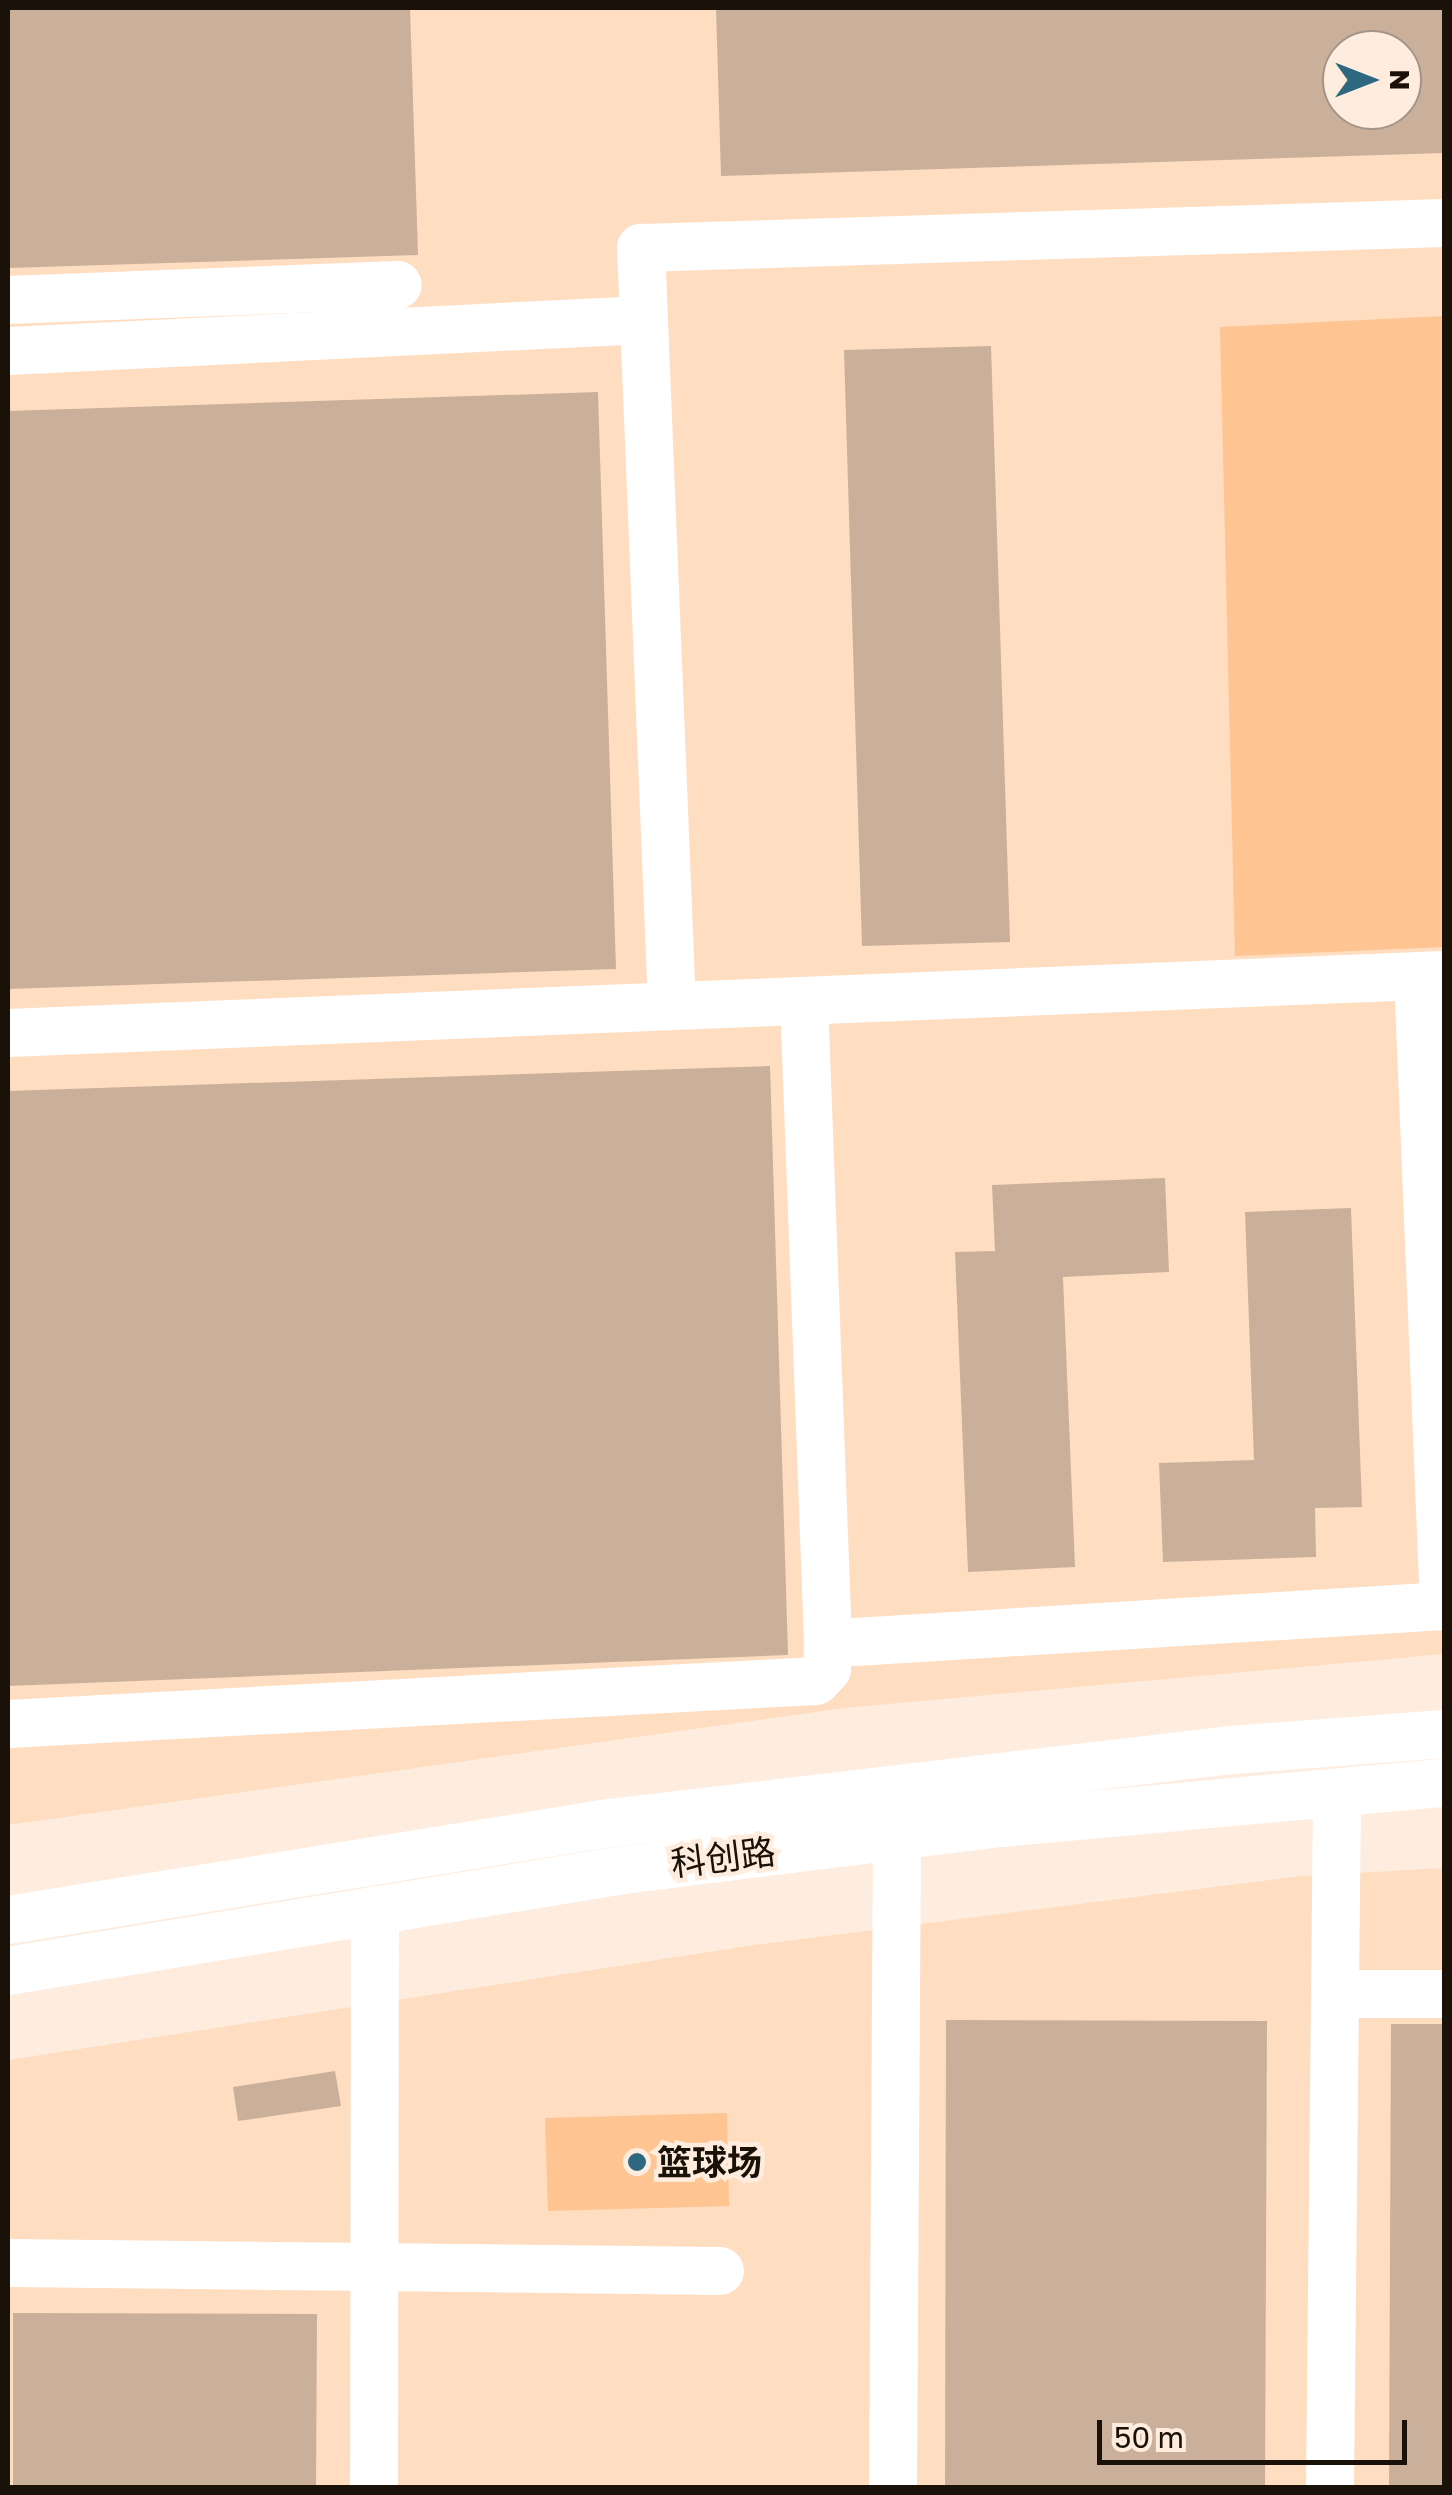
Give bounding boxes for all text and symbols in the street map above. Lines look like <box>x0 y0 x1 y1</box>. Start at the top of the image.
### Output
north arrow <box>1322 30 1422 130</box>
text: N <box>1384 69 1417 91</box>
street label: 科创路 <box>668 1830 778 1884</box>
place label: 篮球场 <box>657 2141 762 2183</box>
marker: 篮球场 <box>626 2151 648 2173</box>
scale bar <box>1102 2400 1412 2462</box>
text: 50 m <box>1114 2419 1184 2455</box>

